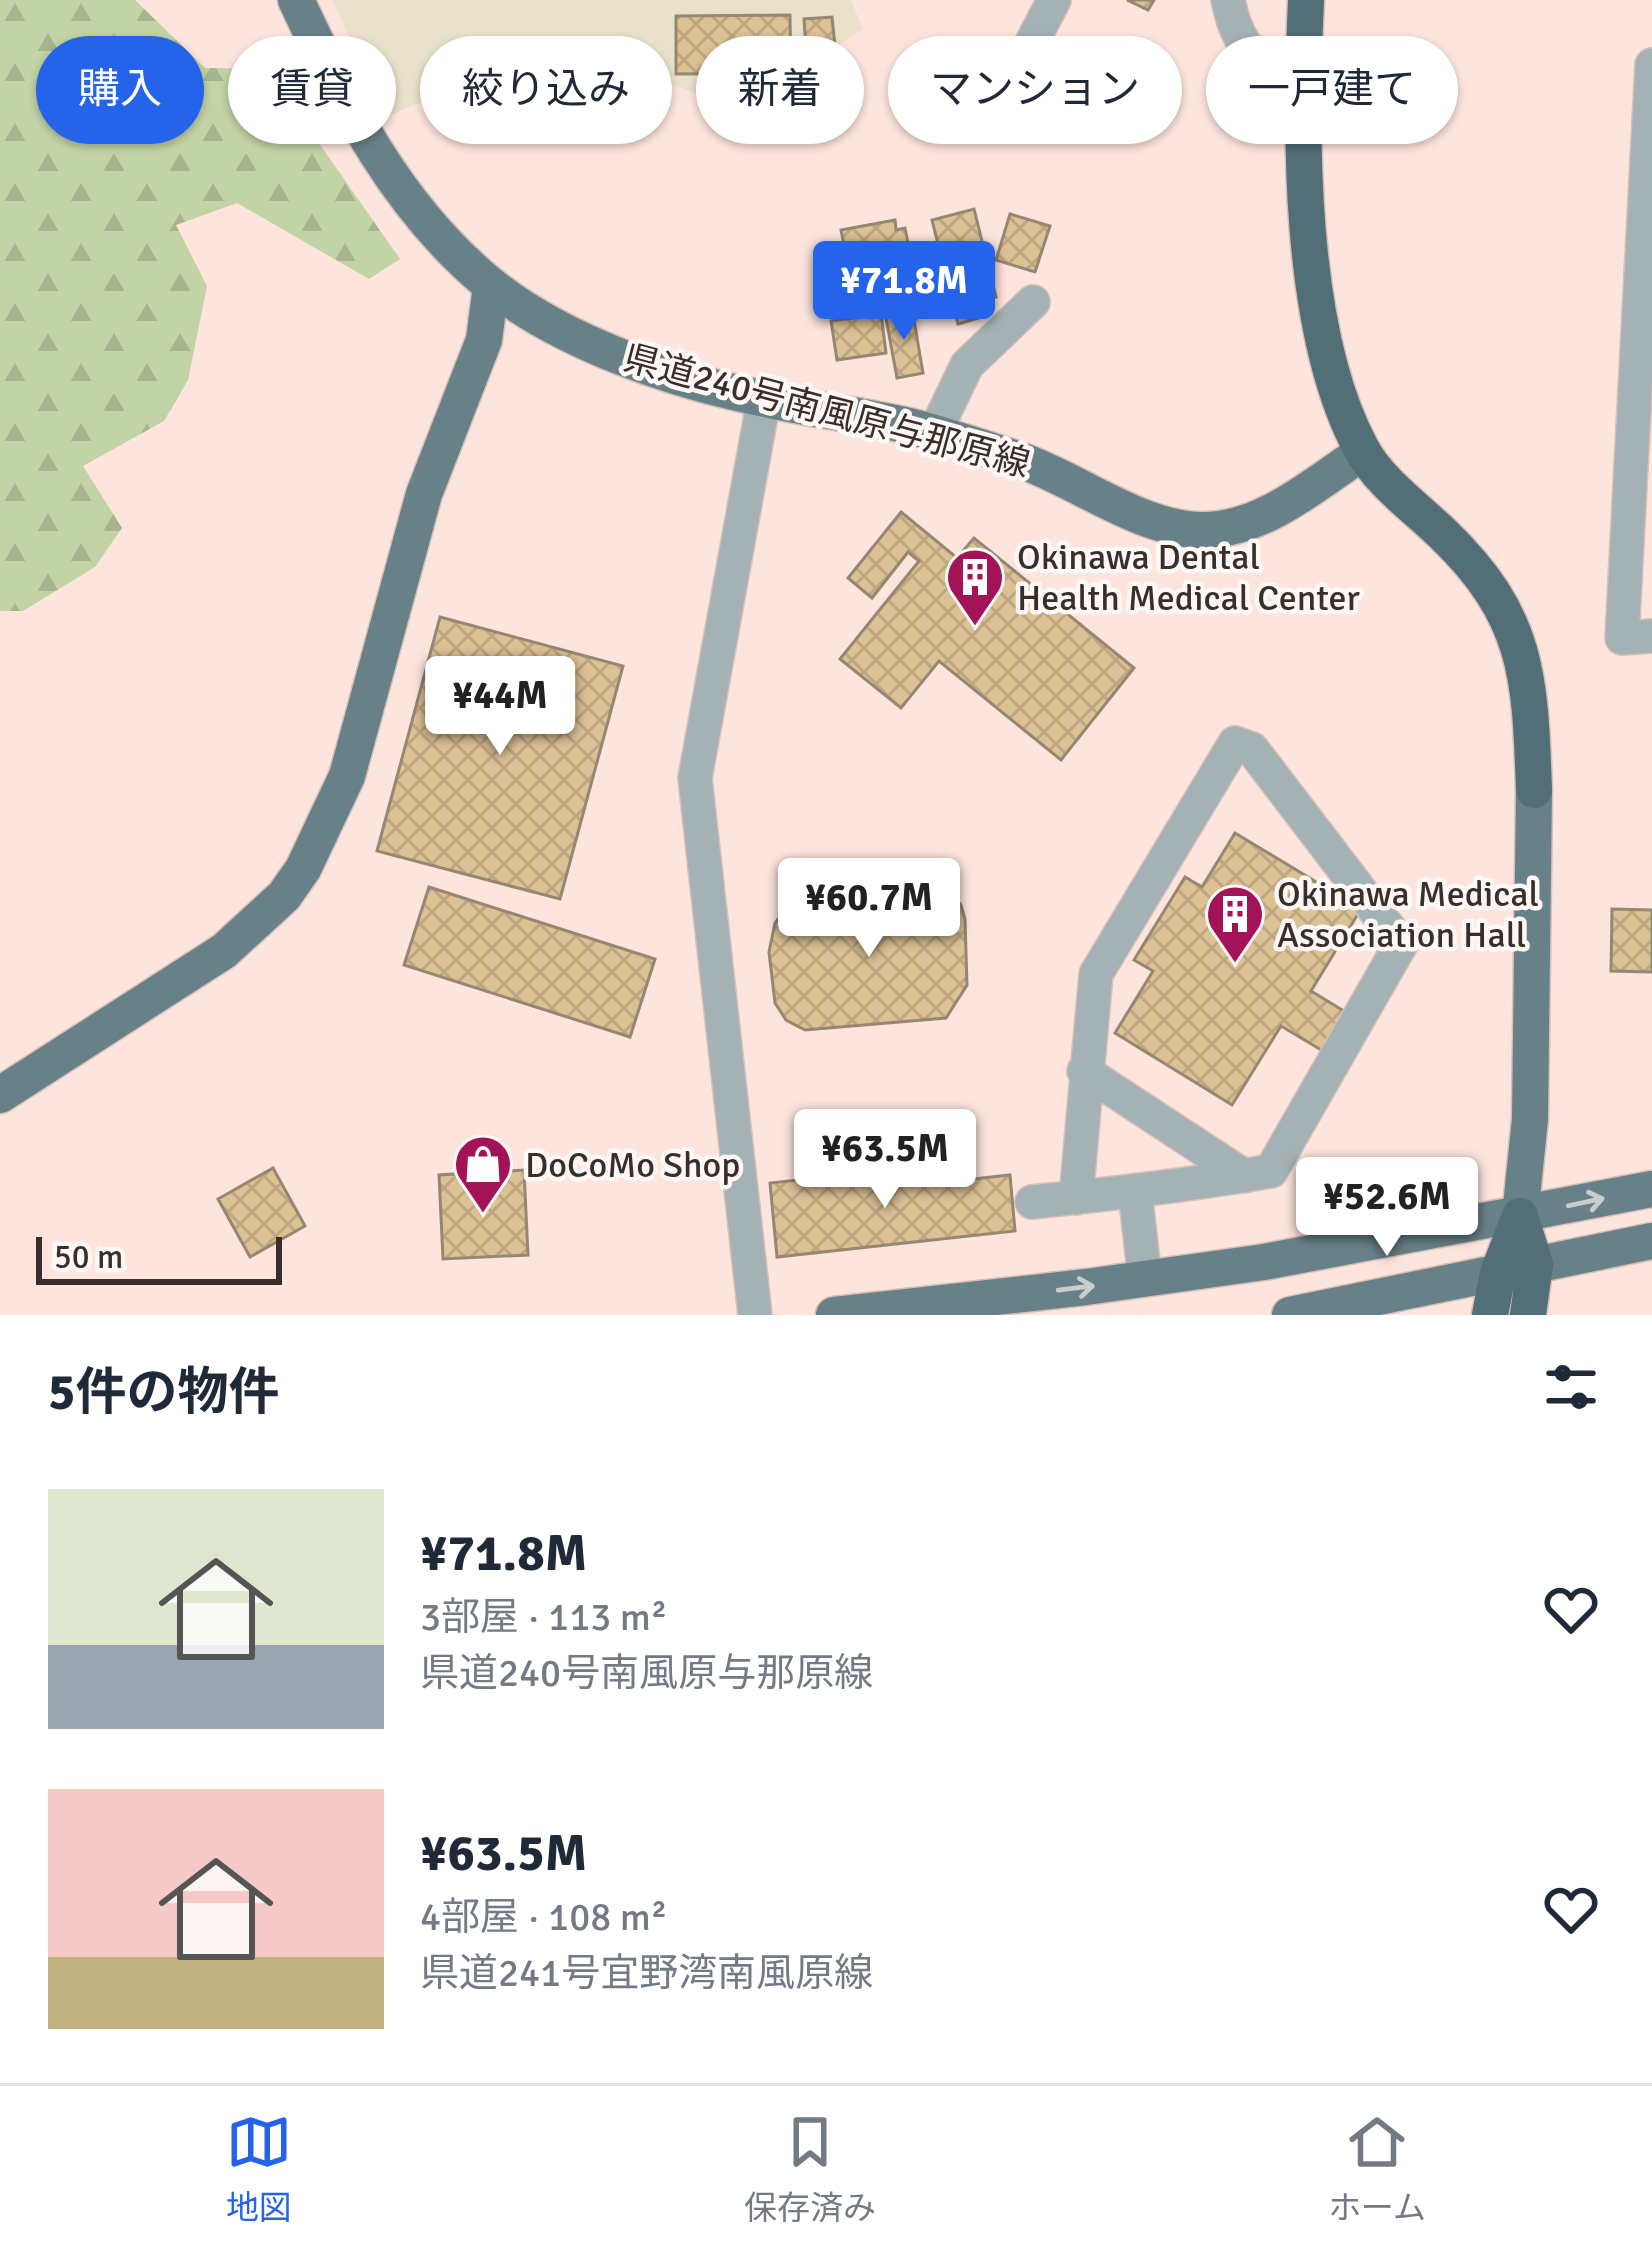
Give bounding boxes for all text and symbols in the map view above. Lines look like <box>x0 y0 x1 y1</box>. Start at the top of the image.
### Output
chip: 購入 <box>36 36 204 144</box>
chip: 賃貸 <box>228 36 396 144</box>
chip: 絞り込み <box>420 36 672 144</box>
chip: 新着 <box>696 36 864 144</box>
chip: マンション <box>888 36 1182 144</box>
chip: 一戸建て <box>1206 36 1458 144</box>
pin: ¥71.8M <box>806 241 1002 343</box>
text: ¥71.8M <box>840 256 968 304</box>
street label: 県道240号南風原与那原線 <box>619 336 1034 487</box>
place label: Okinawa Dental Health Medical Center <box>1017 535 1361 621</box>
building icon: Okinawa Dental Health Medical Center <box>944 546 1006 628</box>
pin: ¥44M <box>429 656 571 758</box>
text: ¥44M <box>452 671 548 719</box>
pin: ¥60.7M <box>771 858 967 960</box>
place label: Okinawa Medical Association Hall <box>1277 872 1539 958</box>
text: ¥60.7M <box>805 873 933 921</box>
building icon: Okinawa Medical Association Hall <box>1204 883 1266 965</box>
pin: ¥63.5M <box>787 1109 983 1211</box>
text: ¥63.5M <box>821 1124 949 1172</box>
shop icon: DoCoMo Shop <box>452 1133 514 1215</box>
place label: DoCoMo Shop <box>525 1143 740 1188</box>
pin: ¥52.6M <box>1289 1157 1485 1259</box>
text: ¥52.6M <box>1323 1172 1451 1220</box>
one-way arrow <box>1567 1190 1605 1213</box>
scale bar <box>36 1231 282 1284</box>
text: 50 m <box>54 1237 123 1278</box>
one-way arrow <box>1056 1277 1095 1299</box>
icon: filters <box>1538 1354 1604 1420</box>
text: 5件の物件 <box>48 1361 280 1424</box>
text: ¥71.8M <box>420 1522 587 1585</box>
icon: home <box>144 1537 288 1681</box>
icon: heart <box>1538 1576 1604 1642</box>
text: 3部屋 · 113 m² <box>420 1593 667 1641</box>
text: 県道240号南風原与那原線 <box>420 1649 873 1697</box>
text: ¥63.5M <box>420 1822 587 1885</box>
icon: home <box>144 1837 288 1981</box>
icon: heart <box>1538 1876 1604 1942</box>
text: 4部屋 · 108 m² <box>420 1893 667 1941</box>
text: 県道241号宜野湾南風原線 <box>420 1949 873 1997</box>
tab: 地図 <box>226 2109 292 2229</box>
tab: 保存済み <box>744 2109 876 2229</box>
tab: ホーム <box>1328 2109 1426 2229</box>

